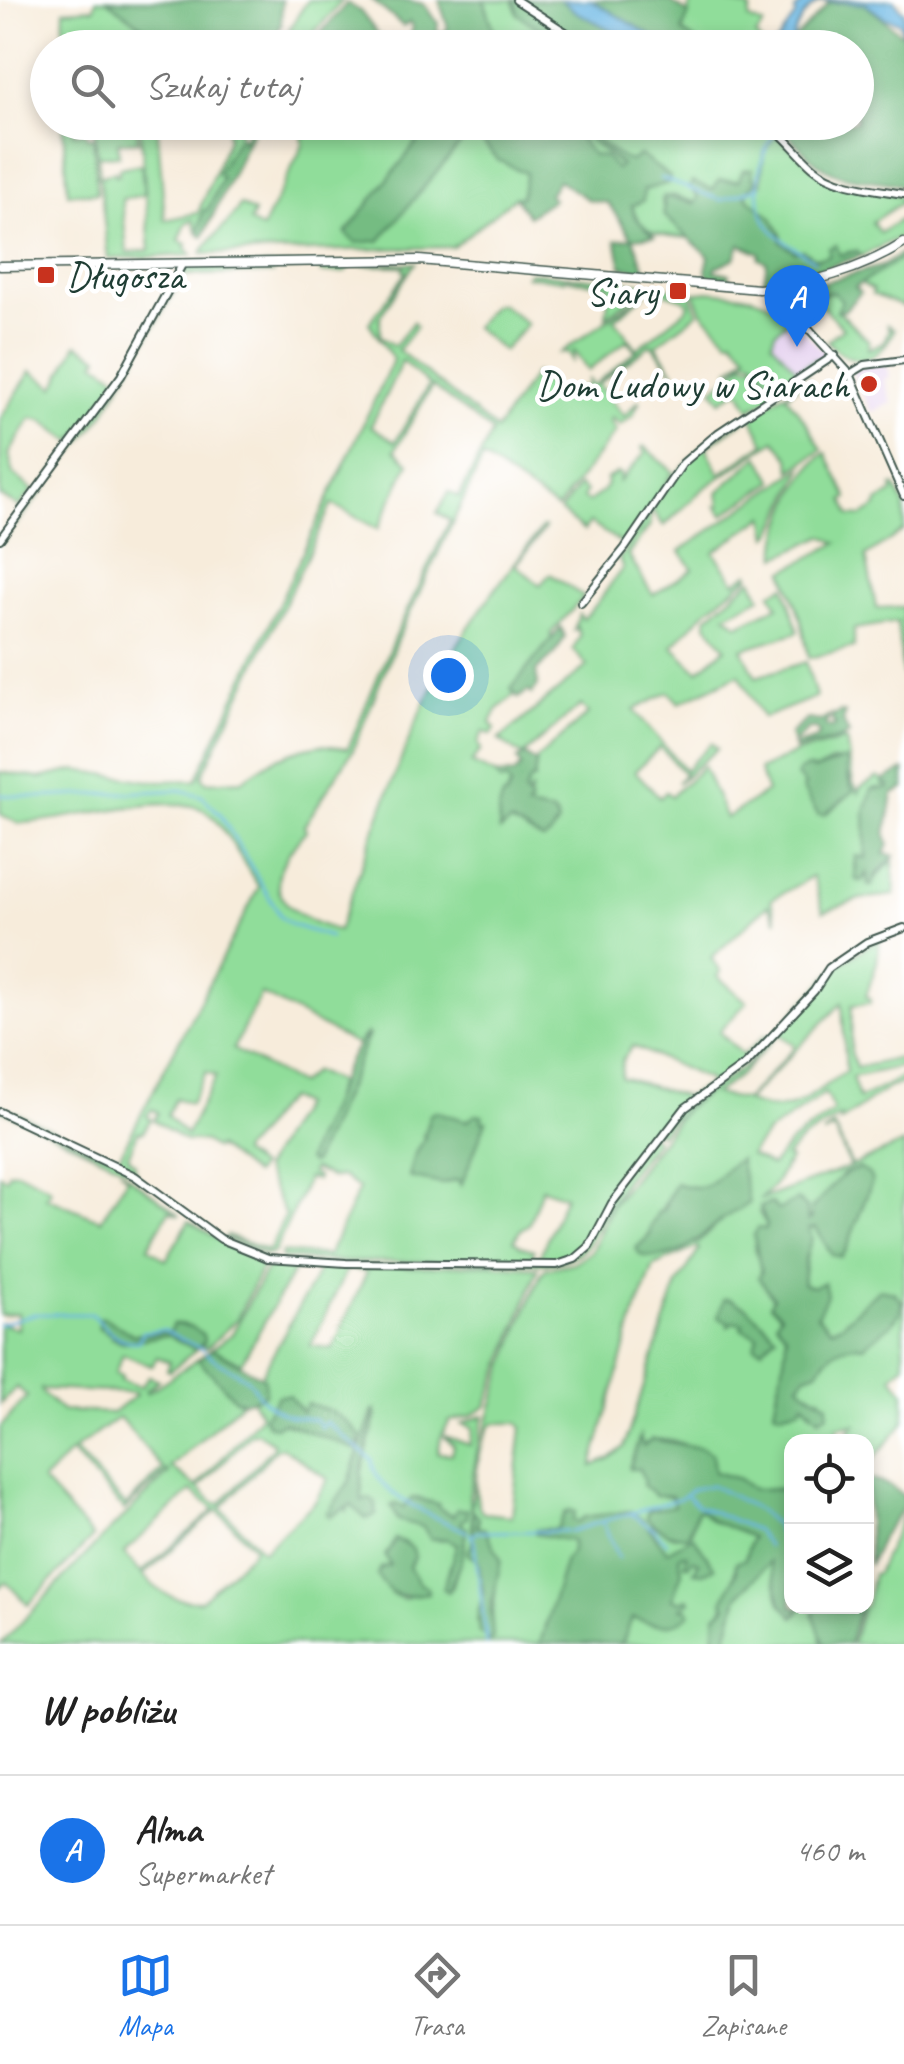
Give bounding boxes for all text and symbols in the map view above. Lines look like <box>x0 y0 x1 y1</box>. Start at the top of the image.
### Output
search box <box>30 30 874 140</box>
icon: search <box>65 58 120 113</box>
text: Szukaj tutaj <box>145 62 300 109</box>
place label: Długosza <box>66 251 187 301</box>
marker: Długosza <box>35 264 57 286</box>
pin: A <box>764 264 830 347</box>
place label: Siary <box>586 267 660 317</box>
marker: Siary <box>667 280 689 302</box>
place label: Dom Ludowy w Siarach <box>536 360 851 410</box>
marker: Dom Ludowy w Siarach <box>858 373 880 395</box>
your location <box>423 650 474 701</box>
map controls <box>784 1434 874 1614</box>
button: locate <box>784 1434 874 1524</box>
button: layers <box>784 1524 874 1614</box>
text: W pobliżu <box>40 1683 175 1736</box>
text: Alma <box>135 1806 201 1853</box>
text: A <box>64 1830 81 1871</box>
text: 460 m <box>795 1830 864 1871</box>
text: Supermarket <box>135 1853 271 1894</box>
tab: Mapa <box>118 1948 173 2043</box>
tab: Trasa <box>410 1948 465 2043</box>
tab: Zapisane <box>701 1948 786 2043</box>

